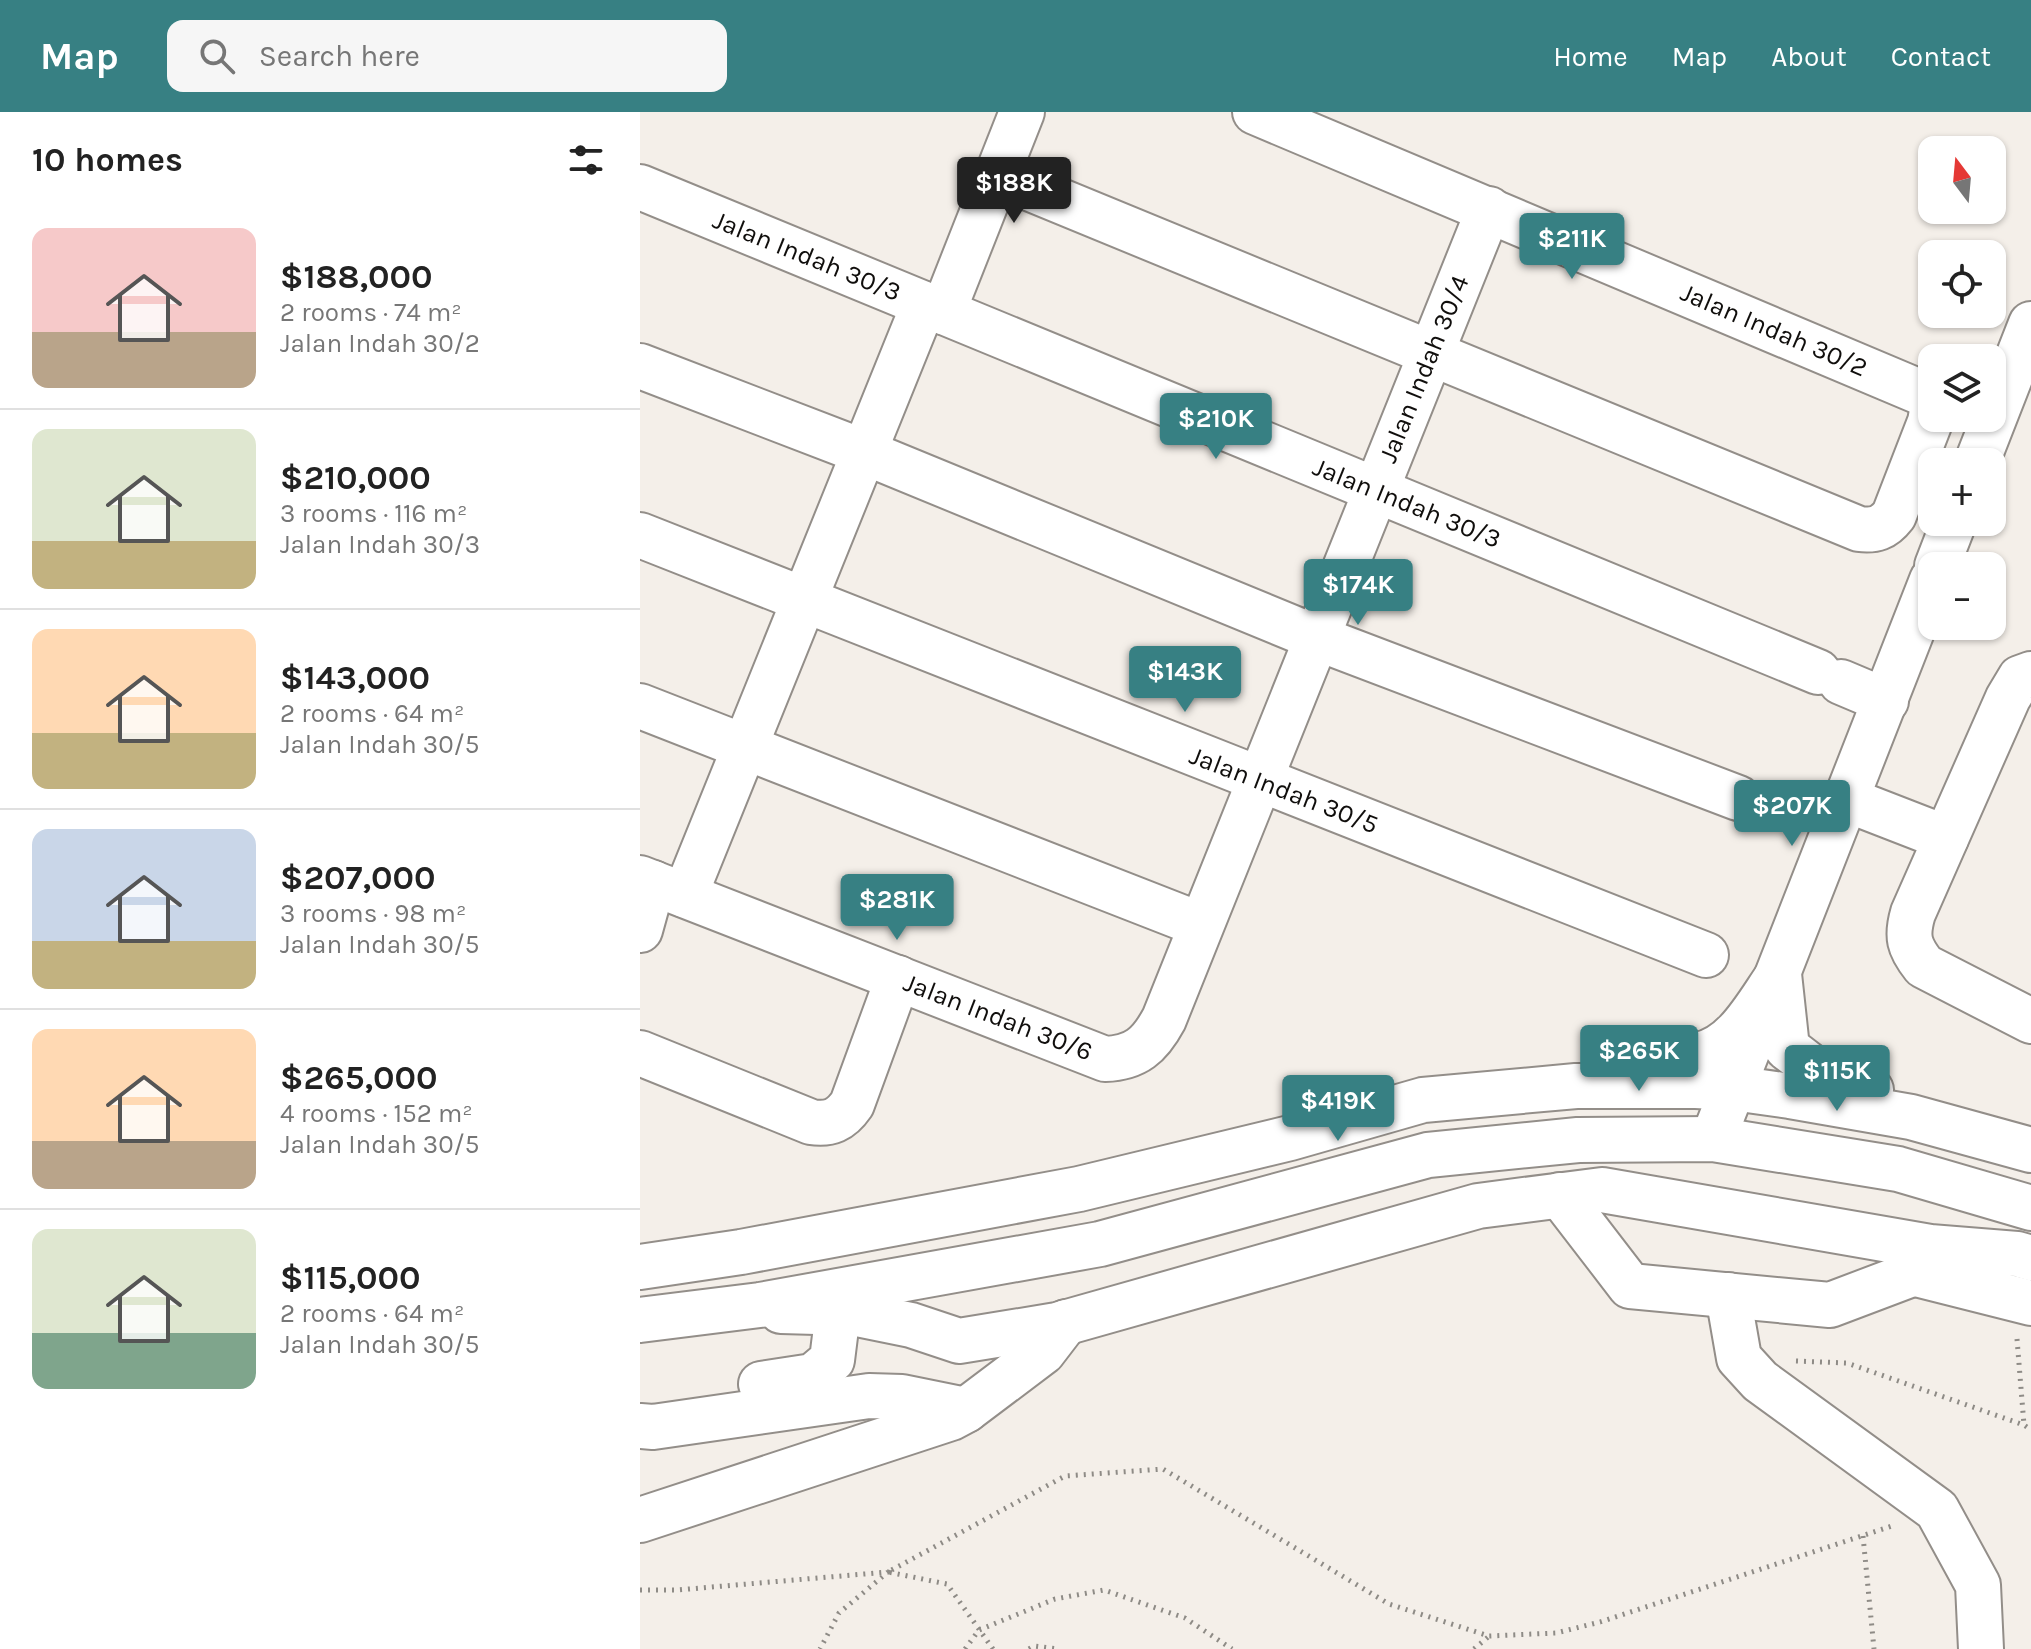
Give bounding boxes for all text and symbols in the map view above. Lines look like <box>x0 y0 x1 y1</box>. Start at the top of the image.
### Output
search box <box>167 20 727 92</box>
text: Map <box>40 34 119 79</box>
icon: search <box>195 34 239 78</box>
text: Search here <box>259 38 420 74</box>
text: Home <box>1553 40 1628 73</box>
text: Map <box>1672 40 1727 73</box>
text: About <box>1771 40 1847 73</box>
text: Contact <box>1891 40 1991 73</box>
north arrow <box>1918 136 2006 224</box>
map controls <box>1918 136 2006 640</box>
icon: filters <box>564 138 608 182</box>
text: 10 homes <box>32 140 183 180</box>
pin: $188K <box>958 157 1070 225</box>
text: $188K <box>975 167 1053 198</box>
street label: Jalan Indah 30/3 <box>708 204 906 308</box>
pin: $211K <box>1516 213 1628 281</box>
text: $211K <box>1537 223 1607 254</box>
button: locate <box>1918 240 2006 328</box>
text: $188,000 <box>280 257 433 297</box>
icon: home <box>96 260 192 356</box>
street label: Jalan Indah 30/4 <box>1372 271 1476 467</box>
street label: Jalan Indah 30/2 <box>1676 277 1872 383</box>
text: 2 rooms · 74 m² <box>280 297 462 328</box>
text: Jalan Indah 30/2 <box>280 328 480 359</box>
button: layers <box>1918 344 2006 432</box>
pin: $210K <box>1160 393 1272 461</box>
text: $210K <box>1178 403 1254 434</box>
button: + <box>1918 448 2006 536</box>
street label: Jalan Indah 30/3 <box>1308 451 1506 555</box>
text: $210,000 <box>280 458 431 498</box>
icon: home <box>96 461 192 557</box>
text: 3 rooms · 116 m² <box>280 498 467 529</box>
text: Jalan Indah 30/3 <box>280 529 480 560</box>
button: − <box>1918 552 2006 640</box>
pin: $174K <box>1302 559 1414 627</box>
text: $174K <box>1322 569 1394 600</box>
pin: $143K <box>1129 646 1241 714</box>
text: $143K <box>1147 656 1223 687</box>
text: $143,000 <box>280 658 430 698</box>
icon: home <box>96 661 192 757</box>
text: 2 rooms · 64 m² <box>280 698 464 729</box>
text: Jalan Indah 30/5 <box>280 729 480 760</box>
street label: Jalan Indah 30/5 <box>1185 740 1383 840</box>
pin: $207K <box>1736 780 1848 848</box>
text: $207K <box>1752 790 1832 821</box>
text: $207,000 <box>280 858 436 898</box>
icon: home <box>96 861 192 957</box>
pin: $281K <box>841 874 953 942</box>
text: $281K <box>859 884 935 915</box>
text: 3 rooms · 98 m² <box>280 898 466 929</box>
text: Jalan Indah 30/5 <box>280 929 480 960</box>
street label: Jalan Indah 30/6 <box>899 967 1097 1067</box>
pin: $265K <box>1583 1025 1695 1093</box>
text: $265K <box>1598 1035 1680 1066</box>
pin: $115K <box>1781 1045 1893 1113</box>
text: $115K <box>1803 1055 1871 1086</box>
text: $265,000 <box>280 1058 438 1098</box>
icon: home <box>96 1061 192 1157</box>
pin: $419K <box>1282 1075 1394 1143</box>
text: $419K <box>1300 1085 1376 1116</box>
text: 4 rooms · 152 m² <box>280 1098 473 1129</box>
text: Jalan Indah 30/5 <box>280 1129 480 1160</box>
text: $115,000 <box>280 1258 421 1298</box>
icon: home <box>96 1261 192 1357</box>
text: 2 rooms · 64 m² <box>280 1298 464 1329</box>
text: Jalan Indah 30/5 <box>280 1329 480 1360</box>

